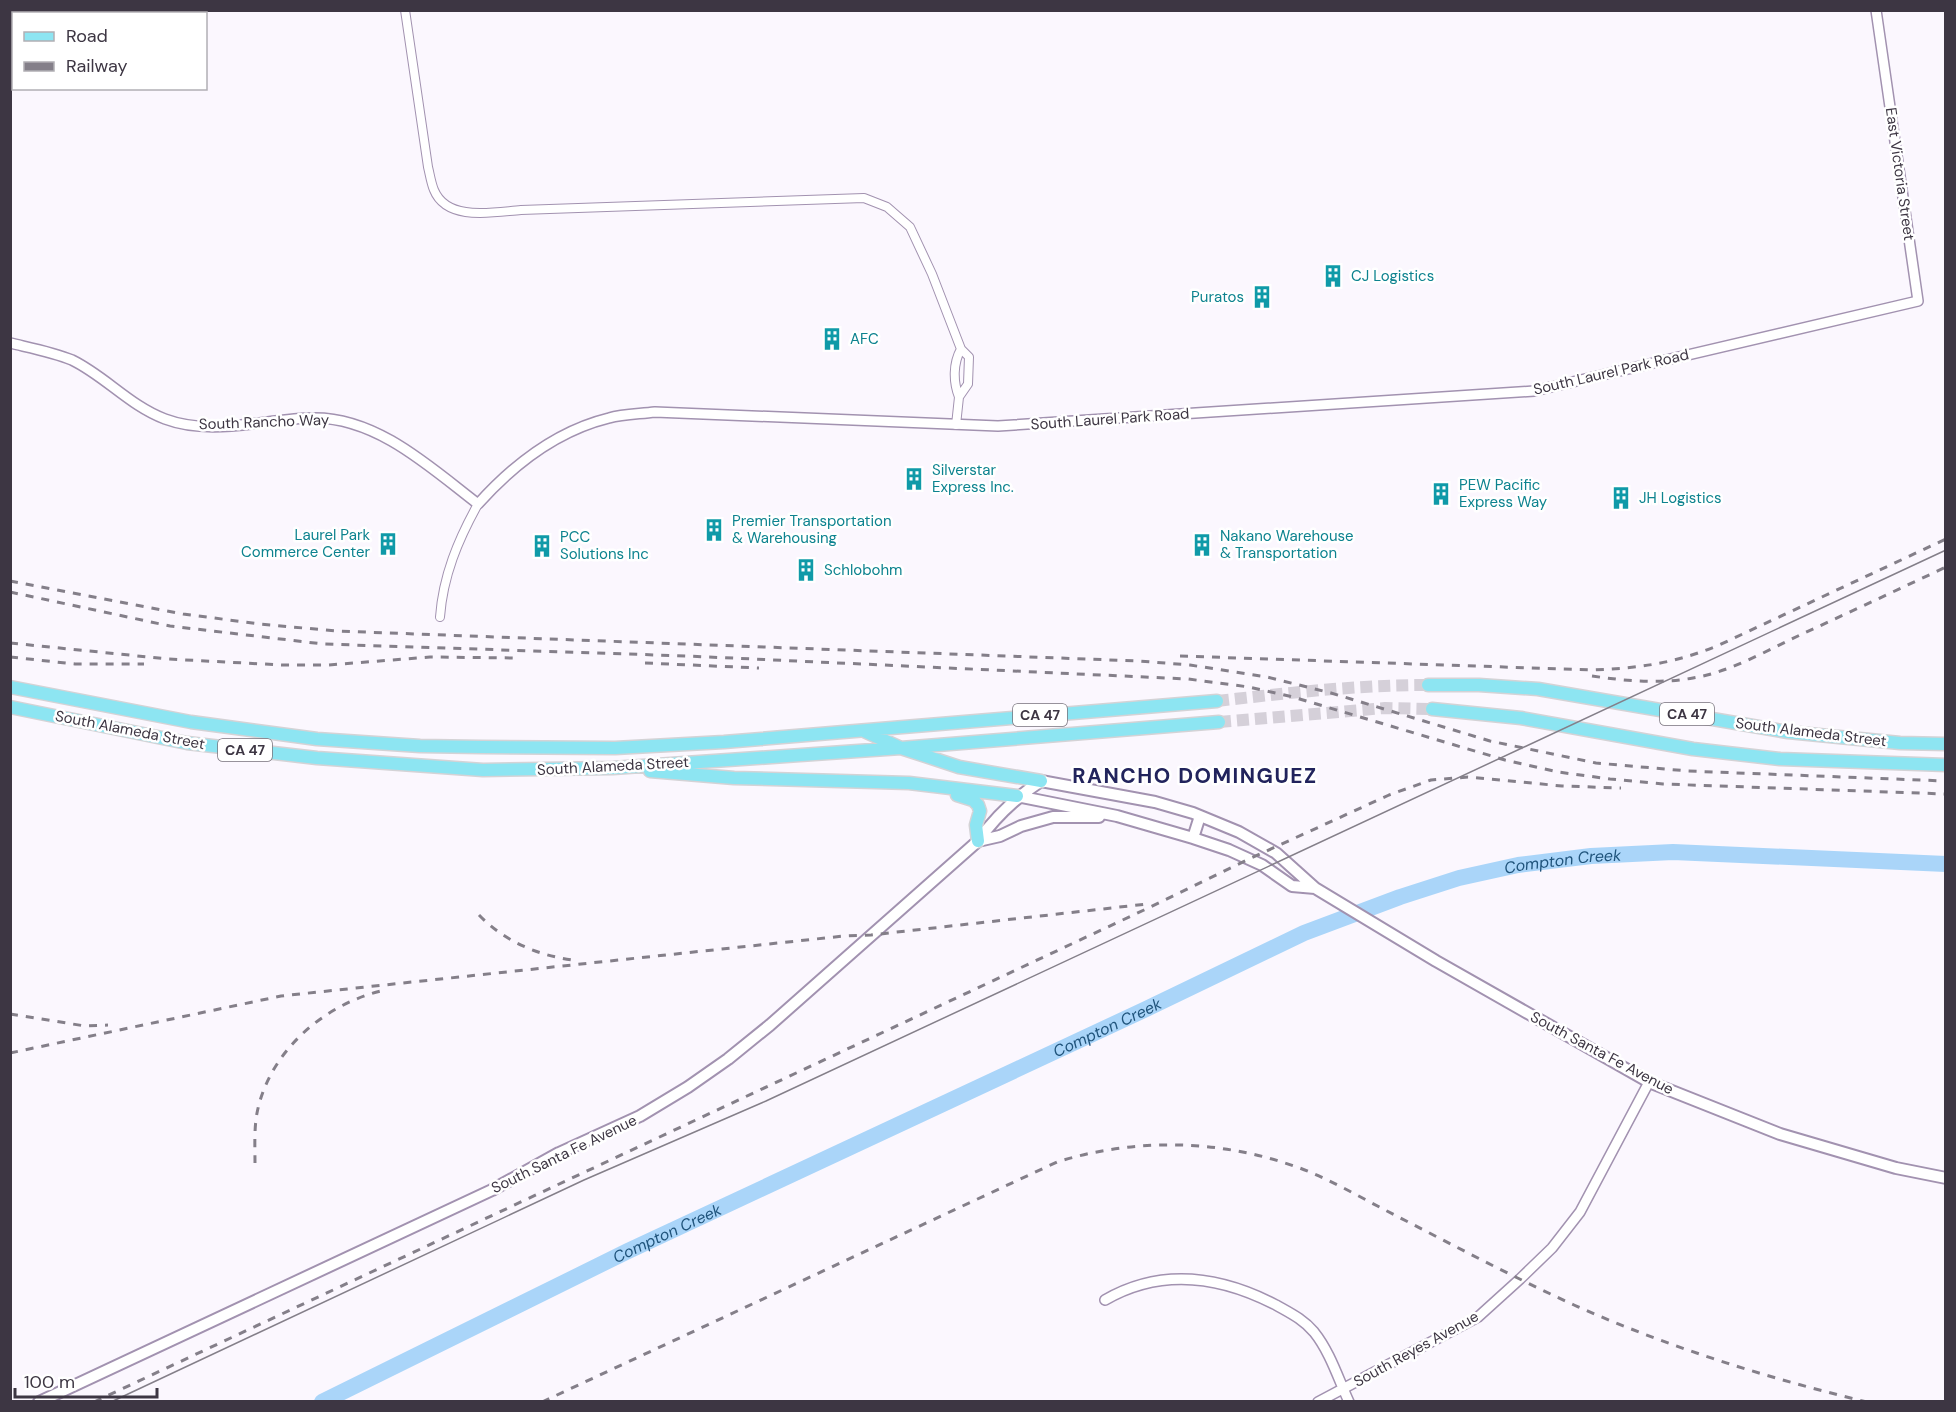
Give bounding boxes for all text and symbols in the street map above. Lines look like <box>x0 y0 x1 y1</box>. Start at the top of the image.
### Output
legend <box>12 12 207 90</box>
text: Road <box>66 24 108 48</box>
text: Railway <box>66 54 128 78</box>
street label: East Victoria Street <box>1881 106 1919 242</box>
building icon: CJ Logistics <box>1320 263 1346 289</box>
place label: CJ Logistics <box>1351 266 1434 286</box>
building icon: Puratos <box>1249 284 1275 310</box>
place label: Puratos <box>1191 287 1244 307</box>
building icon: AFC <box>819 326 845 352</box>
place label: AFC <box>850 329 879 349</box>
street label: South Laurel Park Road <box>1531 344 1691 400</box>
street label: South Laurel Park Road <box>1030 403 1190 435</box>
street label: South Rancho Way <box>199 410 330 434</box>
place label: Silverstar Express Inc. <box>932 460 1014 497</box>
building icon: Silverstar Express Inc. <box>901 466 927 492</box>
place label: PEW Pacific Express Way <box>1459 475 1548 512</box>
building icon: PEW Pacific Express Way <box>1428 481 1454 507</box>
building icon: JH Logistics <box>1608 485 1634 511</box>
place label: JH Logistics <box>1639 488 1722 508</box>
place label: Premier Transportation & Warehousing <box>732 511 892 548</box>
building icon: Premier Transportation & Warehousing <box>701 517 727 543</box>
place label: Laurel Park Commerce Center <box>241 525 370 562</box>
place label: Nakano Warehouse & Transportation <box>1220 526 1354 563</box>
place label: PCC Solutions Inc <box>560 527 649 564</box>
building icon: Laurel Park Commerce Center <box>375 531 401 557</box>
building icon: Nakano Warehouse & Transportation <box>1189 532 1215 558</box>
building icon: PCC Solutions Inc <box>529 533 555 559</box>
building icon: Schlobohm <box>793 557 819 583</box>
place label: Schlobohm <box>824 560 902 580</box>
road number: CA 47 <box>1660 703 1714 725</box>
road number: CA 47 <box>1013 704 1067 726</box>
street label: South Alameda Street <box>53 706 207 754</box>
street label: South Alameda Street <box>1734 713 1888 751</box>
road number: CA 47 <box>218 739 272 761</box>
street label: South Alameda Street <box>537 752 690 780</box>
district label: RANCHO DOMINGUEZ <box>1072 762 1318 790</box>
water label: Compton Creek <box>1502 844 1622 878</box>
water label: Compton Creek <box>1049 992 1166 1062</box>
street label: South Santa Fe Avenue <box>1527 1007 1677 1099</box>
street label: South Santa Fe Avenue <box>488 1110 640 1198</box>
water label: Compton Creek <box>609 1198 725 1268</box>
street label: South Reyes Avenue <box>1350 1306 1482 1392</box>
scale bar <box>15 1361 158 1399</box>
text: 100 m <box>24 1370 75 1394</box>

